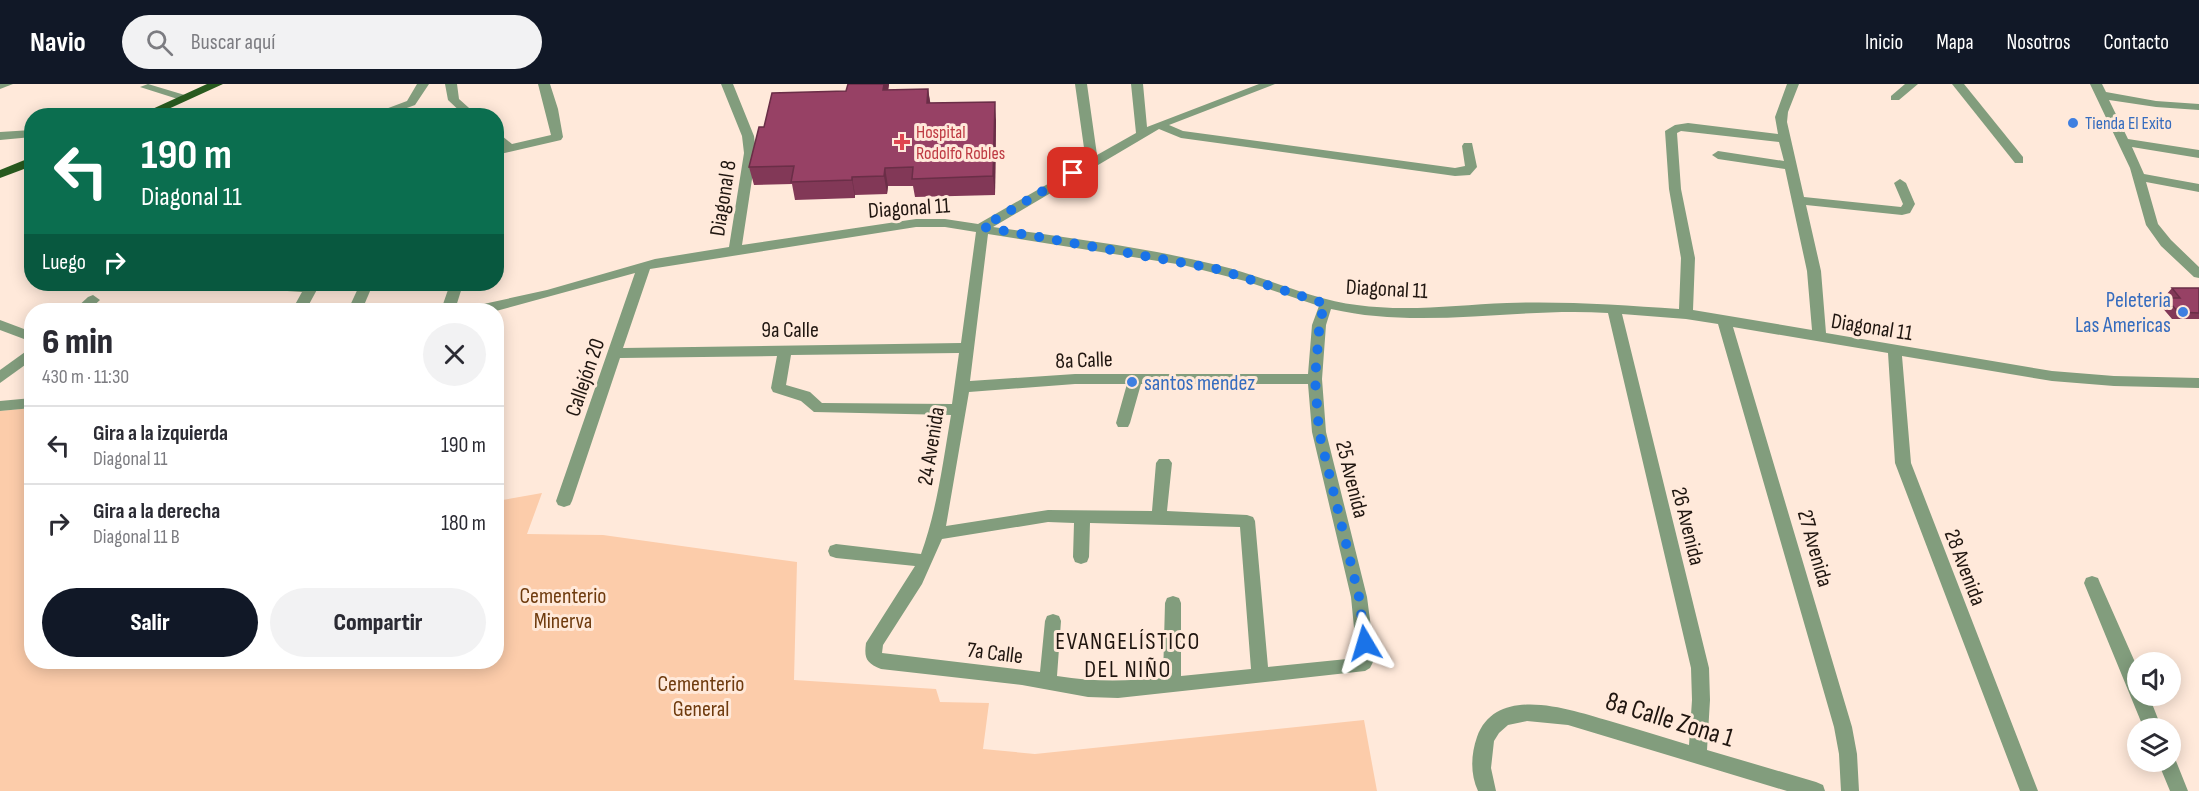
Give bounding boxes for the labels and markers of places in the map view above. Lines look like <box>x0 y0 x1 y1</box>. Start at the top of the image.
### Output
place label: Tienda El Exito <box>2085 113 2172 134</box>
marker: Tienda El Exito <box>2066 116 2080 130</box>
place label: Hospital Rodolfo Robles <box>916 122 1005 164</box>
marker: Hospital Rodolfo Robles <box>893 133 911 151</box>
pin <box>1047 147 1098 198</box>
place label: Peleteria Las Americas <box>2075 287 2171 339</box>
marker: Peleteria Las Americas <box>2176 305 2190 319</box>
place label: santos mendez <box>1144 370 1255 397</box>
marker: santos mendez <box>1125 375 1139 389</box>

